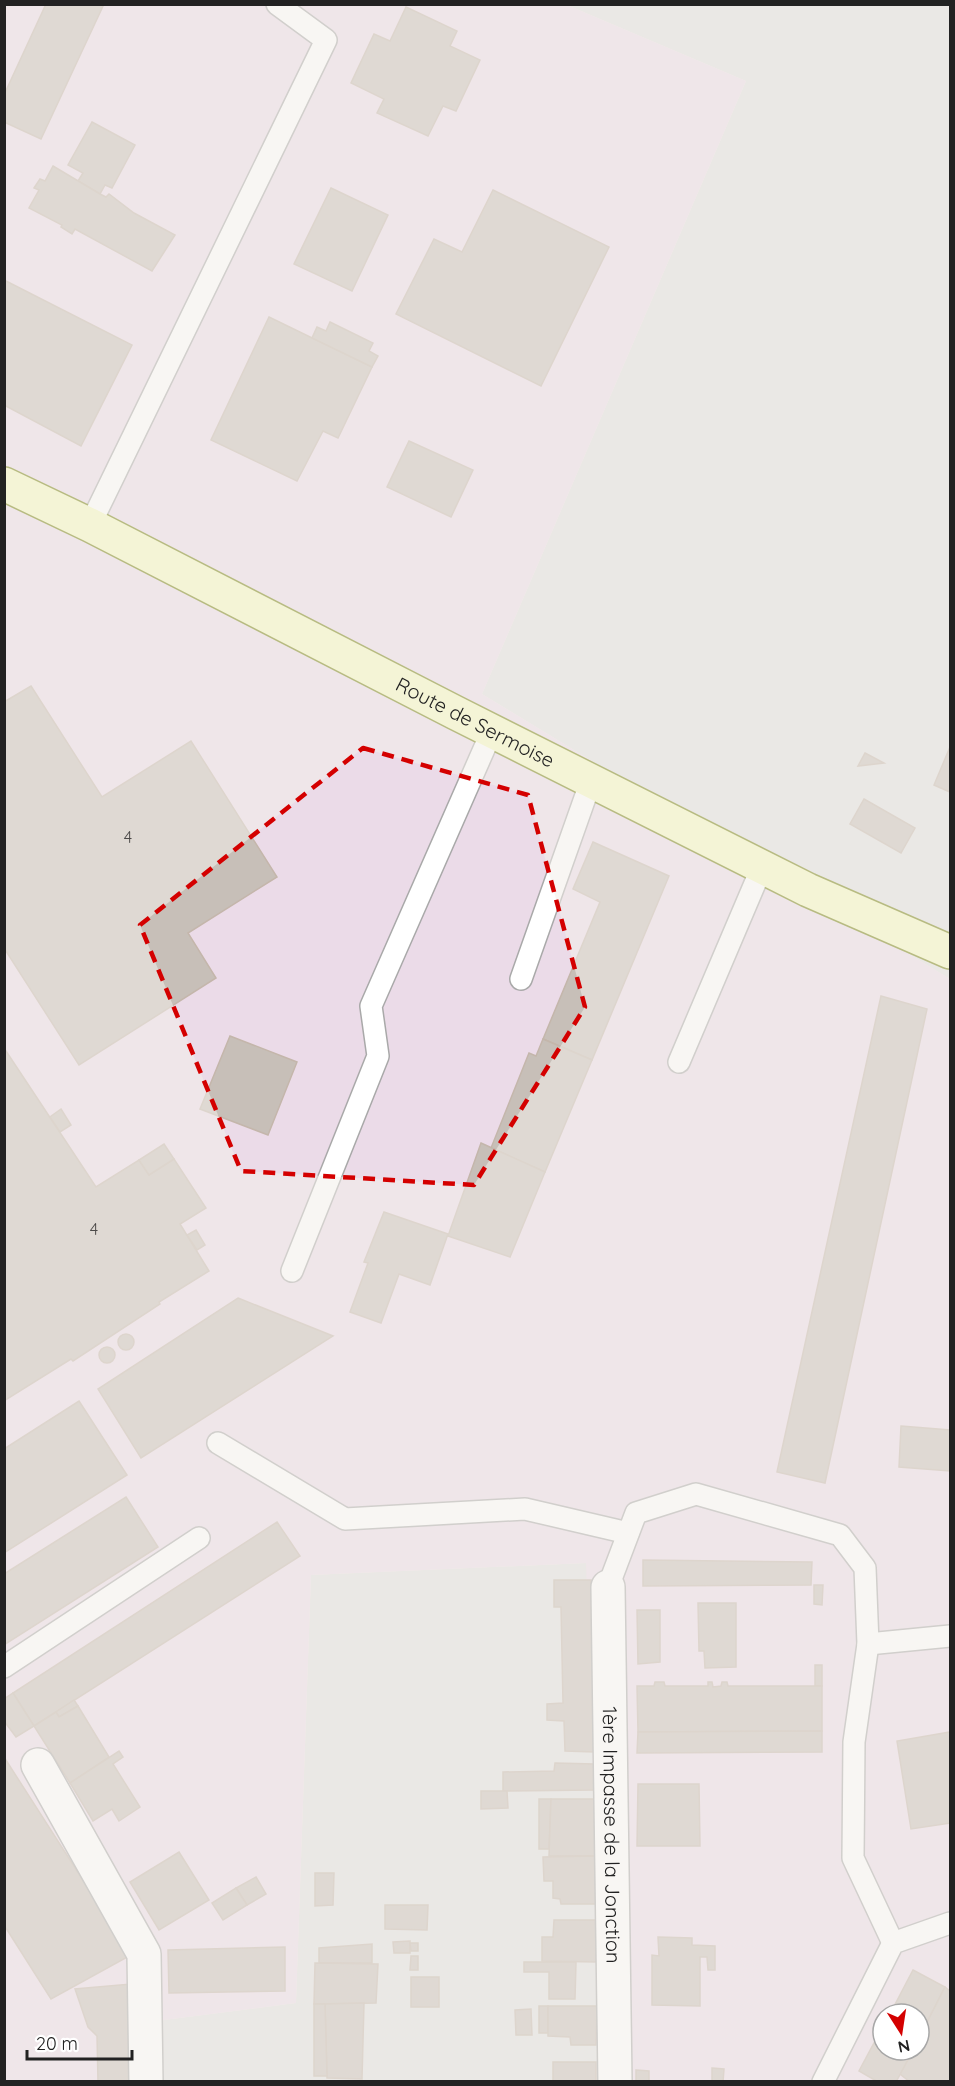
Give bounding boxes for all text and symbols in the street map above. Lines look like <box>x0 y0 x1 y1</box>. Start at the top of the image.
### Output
street label: Route de Sermoise <box>392 671 559 773</box>
house number: 4 <box>124 827 132 847</box>
house number: 4 <box>90 1219 98 1239</box>
street label: 1ère Impasse de la Jonction <box>598 1706 626 1964</box>
north arrow <box>871 2002 931 2062</box>
scale bar <box>27 2023 132 2061</box>
text: 20 m <box>36 2032 78 2055</box>
text: N <box>896 2036 912 2058</box>

